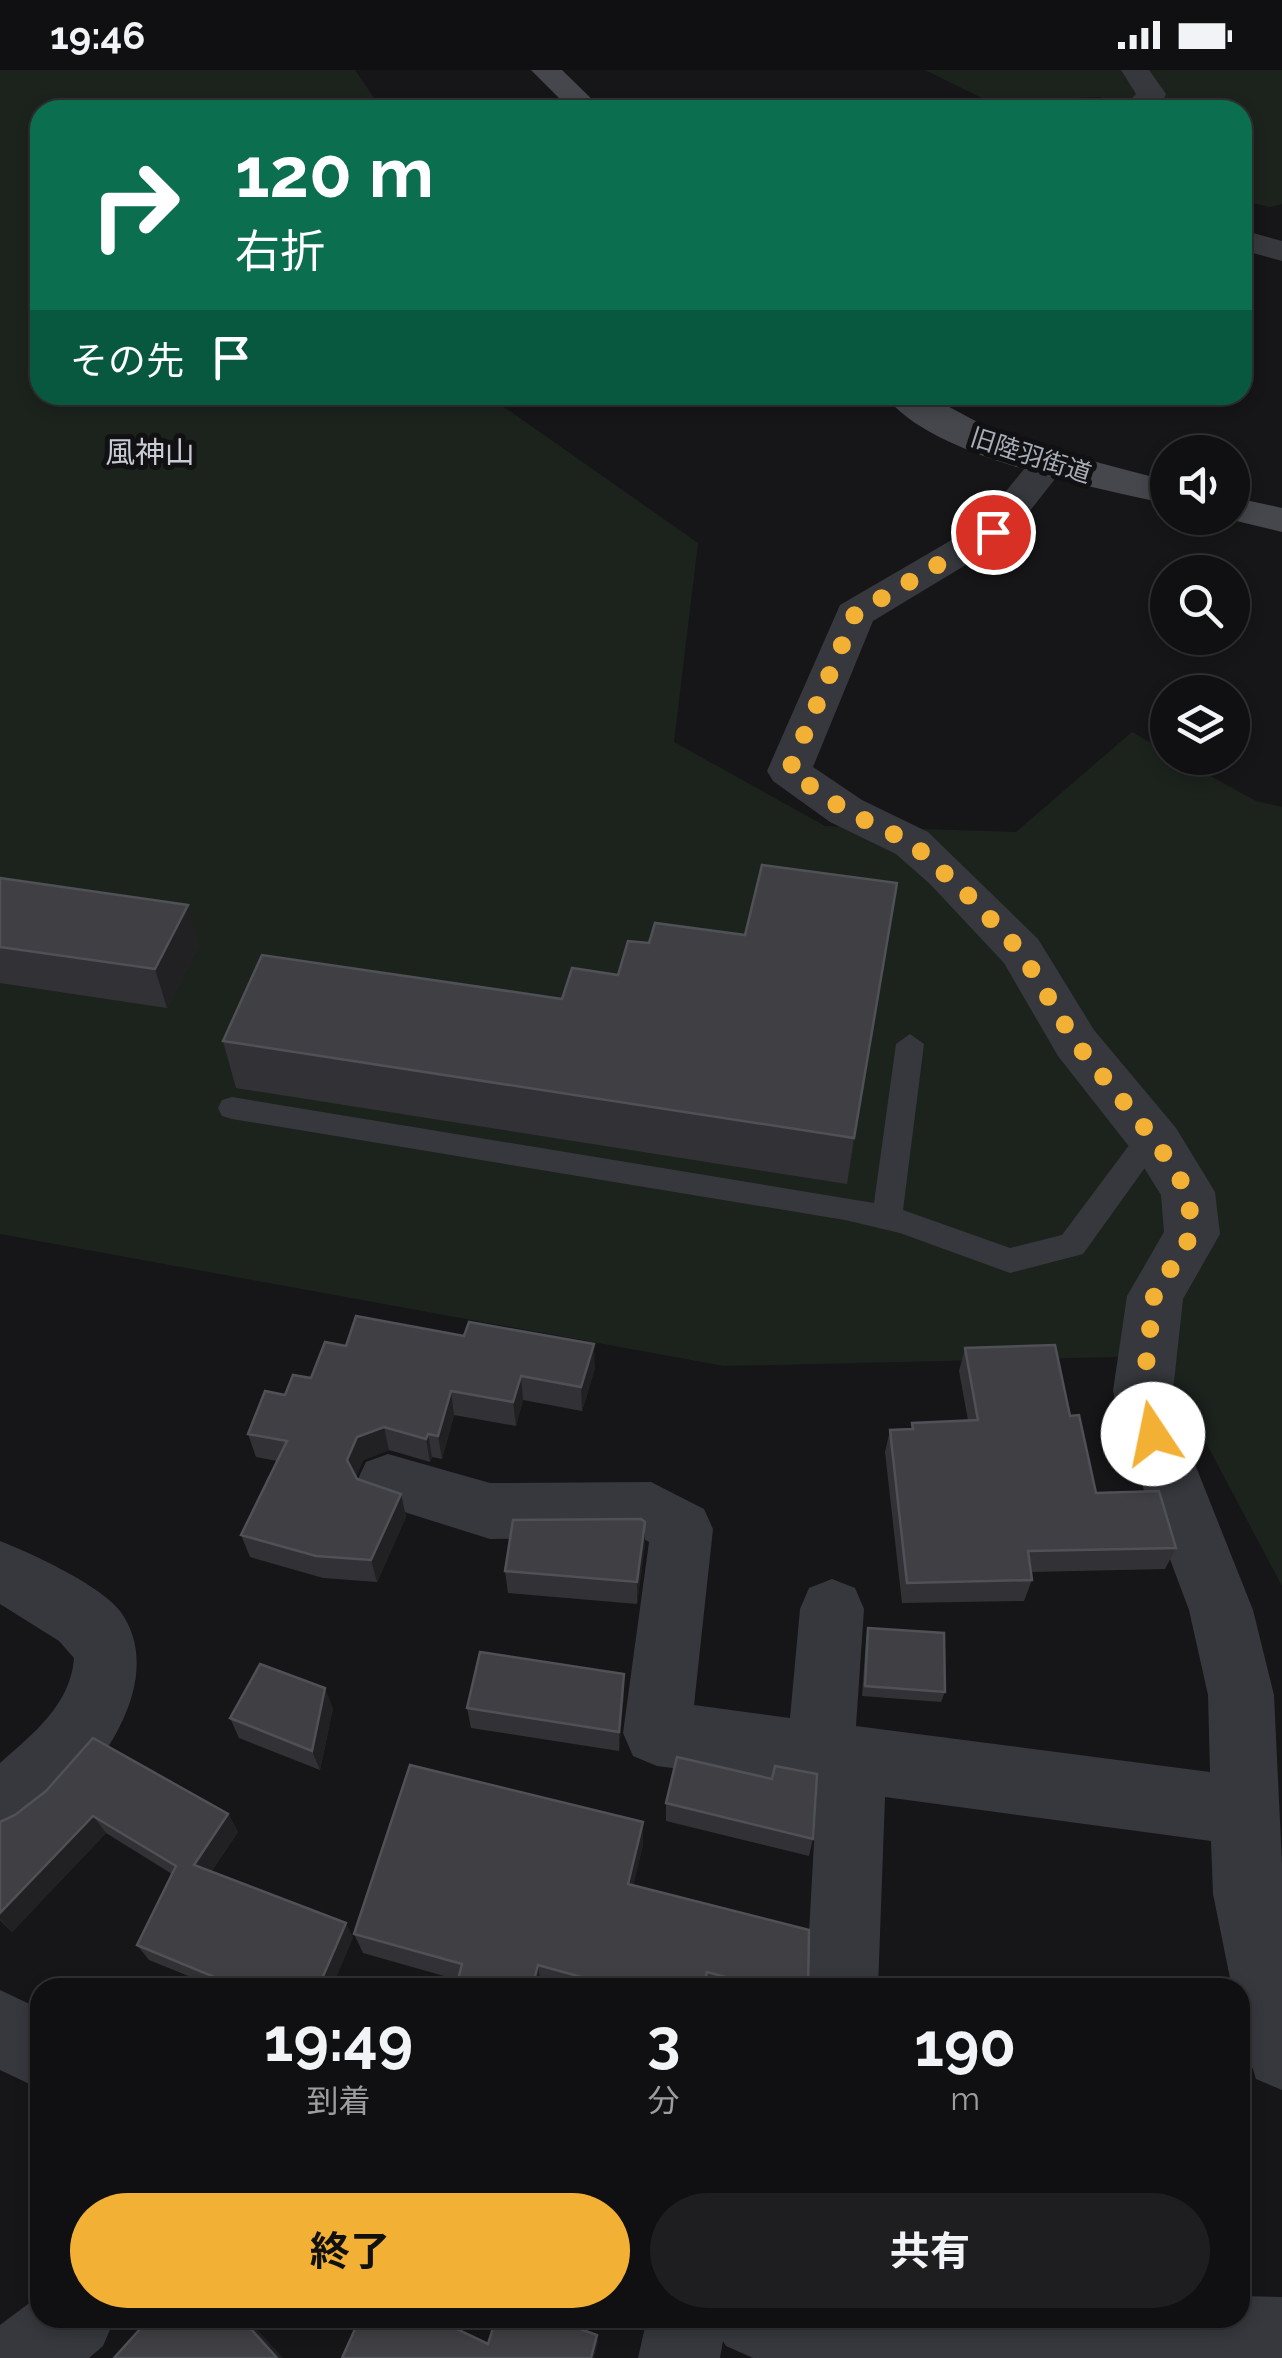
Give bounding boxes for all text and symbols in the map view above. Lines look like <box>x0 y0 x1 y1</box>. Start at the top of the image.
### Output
text: 19:46 <box>50 13 145 58</box>
text: 120 m <box>235 131 434 213</box>
icon: right <box>70 140 200 270</box>
text: 右折 <box>235 225 325 278</box>
icon: arrive <box>204 330 259 385</box>
text: その先 <box>70 338 184 383</box>
street label: 旧陸羽街道 <box>967 421 1095 489</box>
district label: 風神山 <box>105 435 195 470</box>
map controls <box>1150 435 1250 775</box>
button: sound <box>1150 435 1250 535</box>
pin <box>951 490 1036 575</box>
icon: arrive <box>966 505 1021 560</box>
button: search <box>1150 555 1250 655</box>
button: layers <box>1150 675 1250 775</box>
position arrow <box>1101 1382 1205 1486</box>
text: 19:49 <box>264 2005 413 2075</box>
text: 3 <box>647 2005 681 2075</box>
text: 190 <box>914 2010 1016 2080</box>
text: m <box>951 2080 980 2117</box>
text: 到着 <box>307 2082 371 2119</box>
text: 分 <box>648 2082 680 2119</box>
button: 終了 <box>70 2193 630 2308</box>
button: 共有 <box>650 2193 1210 2308</box>

